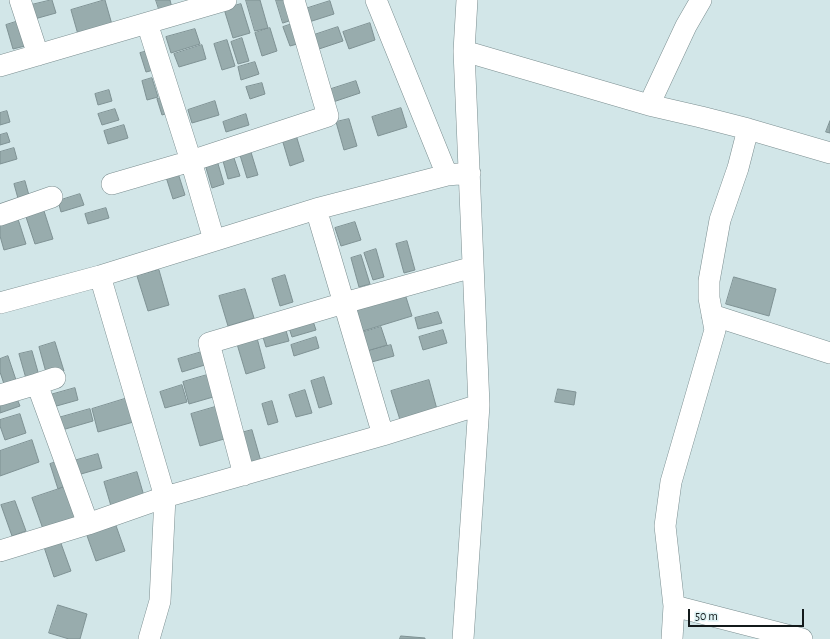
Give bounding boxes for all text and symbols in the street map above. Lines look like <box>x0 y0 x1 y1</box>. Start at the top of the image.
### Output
scale bar <box>690 601 806 627</box>
text: 50 m <box>695 610 718 622</box>

